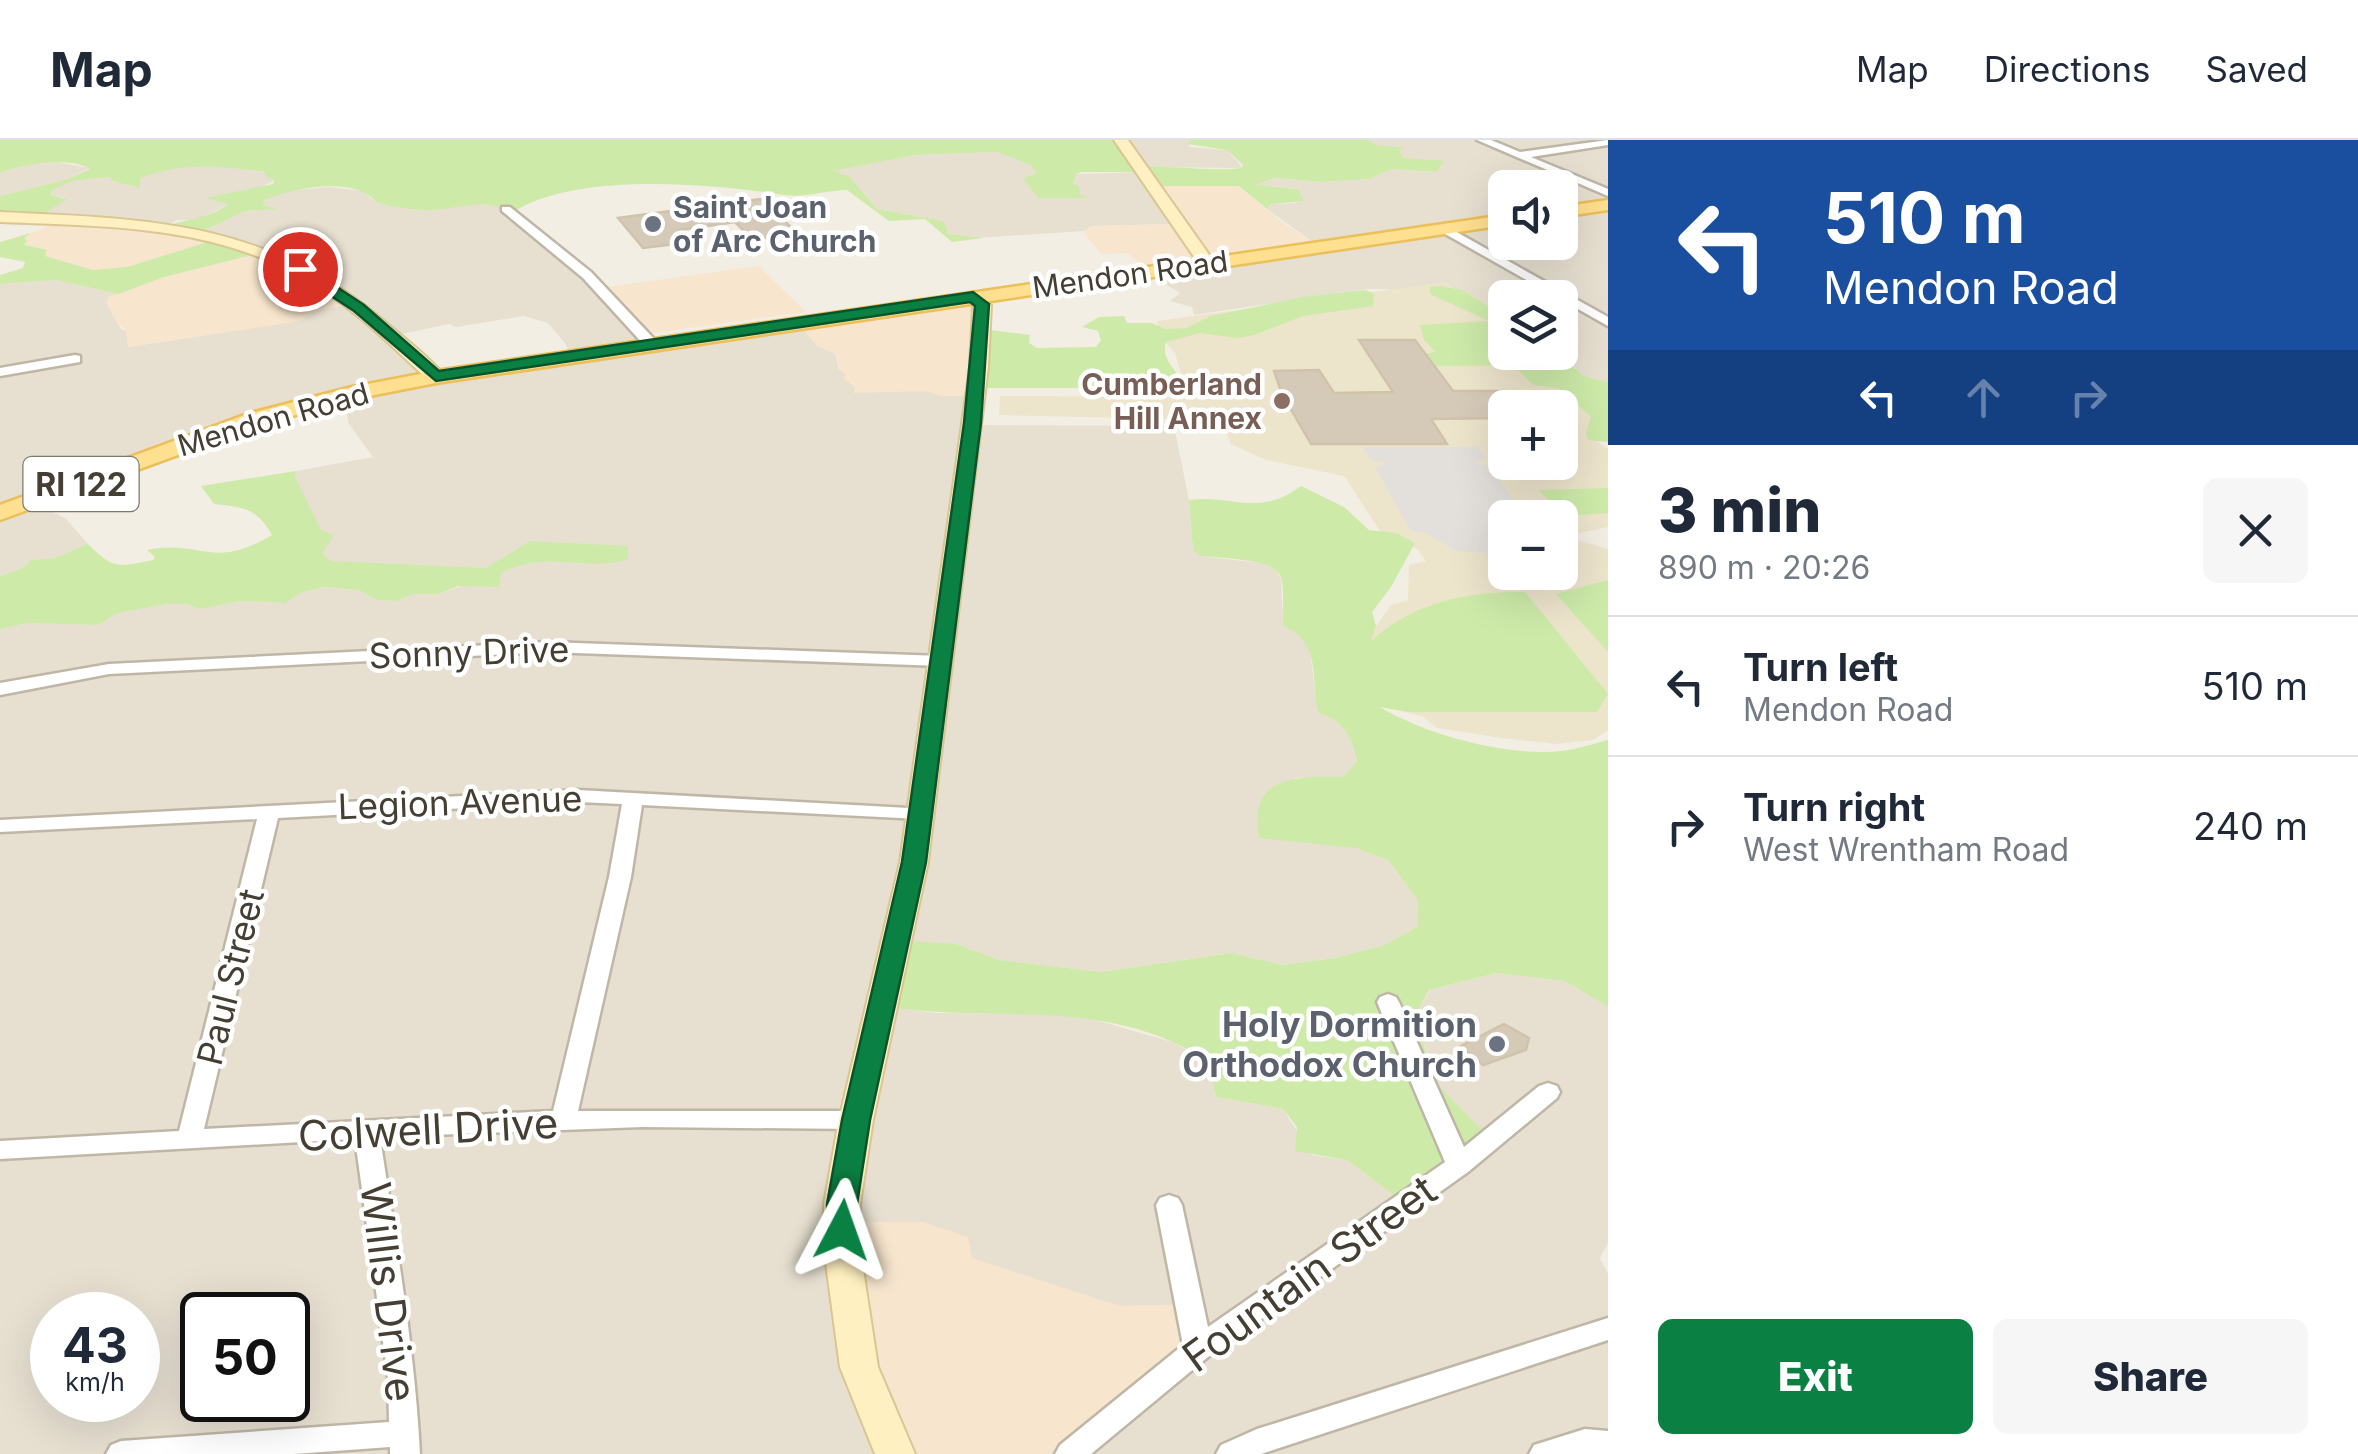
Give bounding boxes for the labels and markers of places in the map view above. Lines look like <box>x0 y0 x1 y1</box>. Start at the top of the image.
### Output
place label: Saint Joan of Arc Church <box>673 189 876 259</box>
marker: Saint Joan of Arc Church <box>642 213 664 235</box>
pin <box>258 227 343 312</box>
place label: Cumberland Hill Annex <box>1081 366 1262 436</box>
marker: Cumberland Hill Annex <box>1271 390 1293 412</box>
place label: Holy Dormition Orthodox Church <box>1182 1003 1477 1085</box>
marker: Holy Dormition Orthodox Church <box>1486 1033 1508 1055</box>

